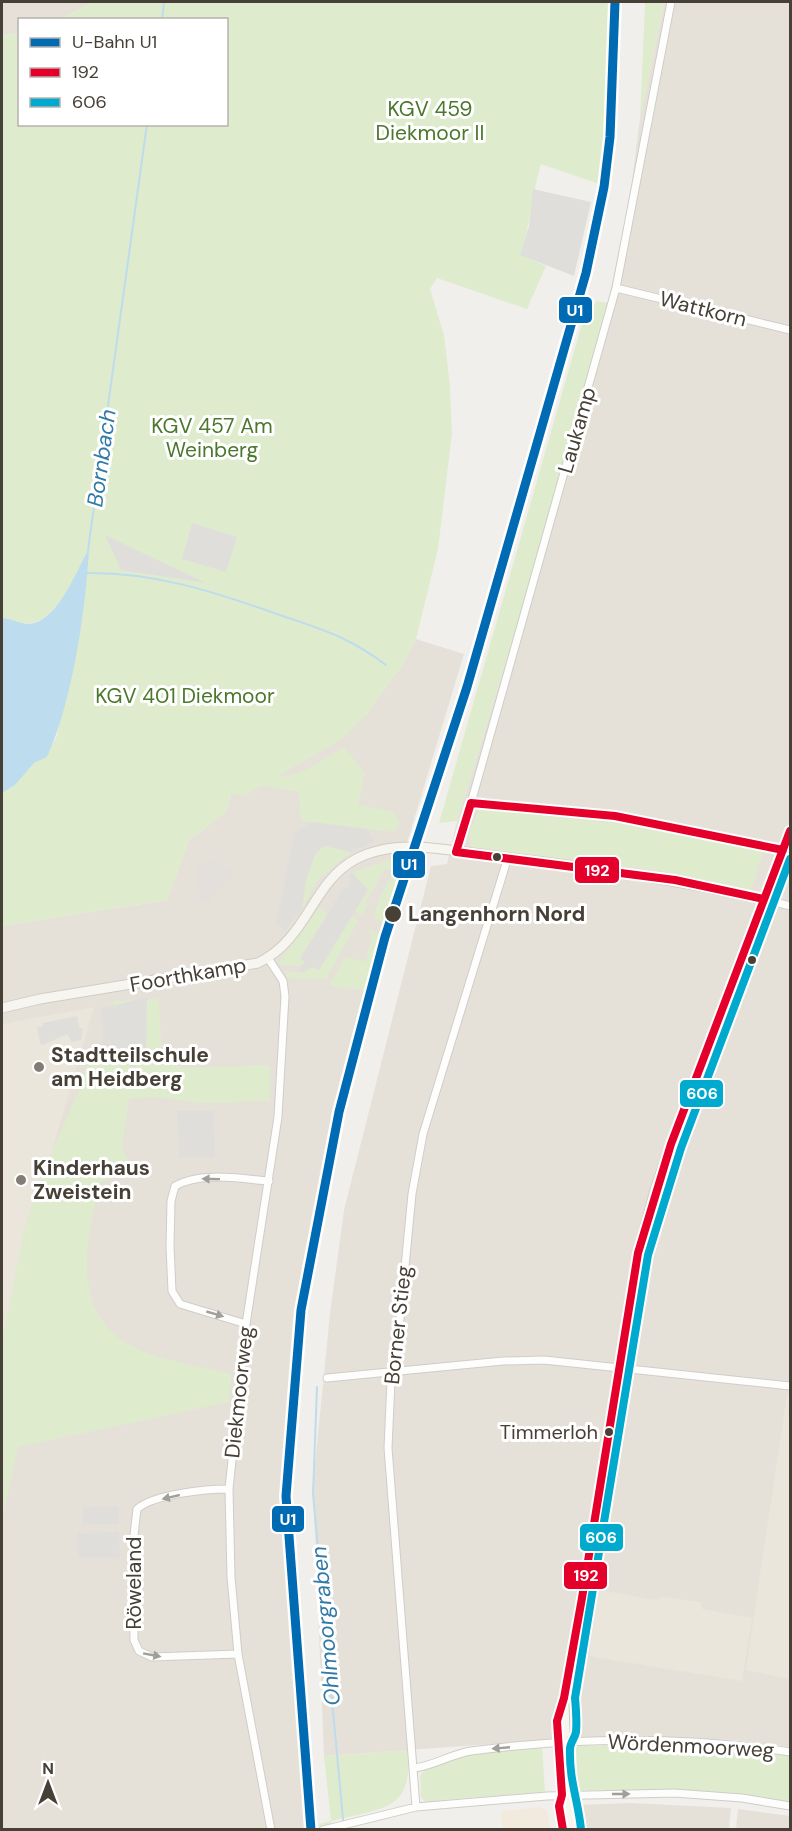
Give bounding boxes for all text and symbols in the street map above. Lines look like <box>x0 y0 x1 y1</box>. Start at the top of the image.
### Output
legend <box>18 18 228 126</box>
text: U-Bahn U1 <box>72 30 157 54</box>
text: 192 <box>72 60 99 84</box>
text: 606 <box>72 90 107 114</box>
park label: KGV 459 Diekmoor II <box>376 95 484 147</box>
street label: Wattkorn <box>656 285 750 333</box>
line badge: U1 <box>558 296 593 324</box>
text: U1 <box>567 300 583 321</box>
street label: Laukamp <box>551 384 603 476</box>
water label: Bornbach <box>80 407 123 509</box>
park label: KGV 457 Am Weinberg <box>151 412 273 464</box>
park label: KGV 401 Diekmoor <box>95 682 275 710</box>
line badge: U1 <box>392 850 426 879</box>
unlabelled marker <box>491 851 503 863</box>
text: U1 <box>401 854 417 875</box>
line badge: 192 <box>574 856 620 884</box>
text: 192 <box>584 860 610 881</box>
place label: Langenhorn Nord <box>408 900 585 928</box>
marker: Langenhorn Nord <box>383 904 403 924</box>
street label: Foorthkamp <box>128 951 248 999</box>
unlabelled marker <box>746 954 758 966</box>
place label: Stadtteilschule am Heidberg <box>51 1041 209 1093</box>
marker: Stadtteilschule am Heidberg <box>32 1060 46 1074</box>
line badge: 606 <box>679 1079 724 1108</box>
text: 606 <box>686 1083 718 1104</box>
place label: Kinderhaus Zweistein <box>33 1154 150 1206</box>
marker: Kinderhaus Zweistein <box>14 1173 28 1187</box>
one-way arrow <box>201 1174 220 1184</box>
street label: Borner Stieg <box>378 1264 418 1386</box>
one-way arrow <box>206 1310 224 1320</box>
street label: Diekmoorweg <box>218 1324 260 1459</box>
place label: Timmerloh <box>500 1419 598 1445</box>
marker: Timmerloh <box>603 1426 615 1438</box>
one-way arrow <box>161 1493 180 1502</box>
line badge: U1 <box>271 1505 305 1533</box>
text: U1 <box>280 1509 296 1530</box>
line badge: 606 <box>579 1523 624 1552</box>
text: 606 <box>585 1527 617 1548</box>
street label: Röweland <box>120 1537 148 1629</box>
water label: Ohlmoorgraben <box>304 1545 347 1707</box>
line badge: 192 <box>563 1561 608 1590</box>
text: 192 <box>573 1565 599 1586</box>
one-way arrow <box>143 1651 162 1660</box>
street label: Wördenmoorweg <box>607 1728 775 1764</box>
one-way arrow <box>491 1743 510 1753</box>
north arrow <box>18 1753 78 1813</box>
text: N <box>42 1758 54 1779</box>
one-way arrow <box>611 1789 630 1799</box>

